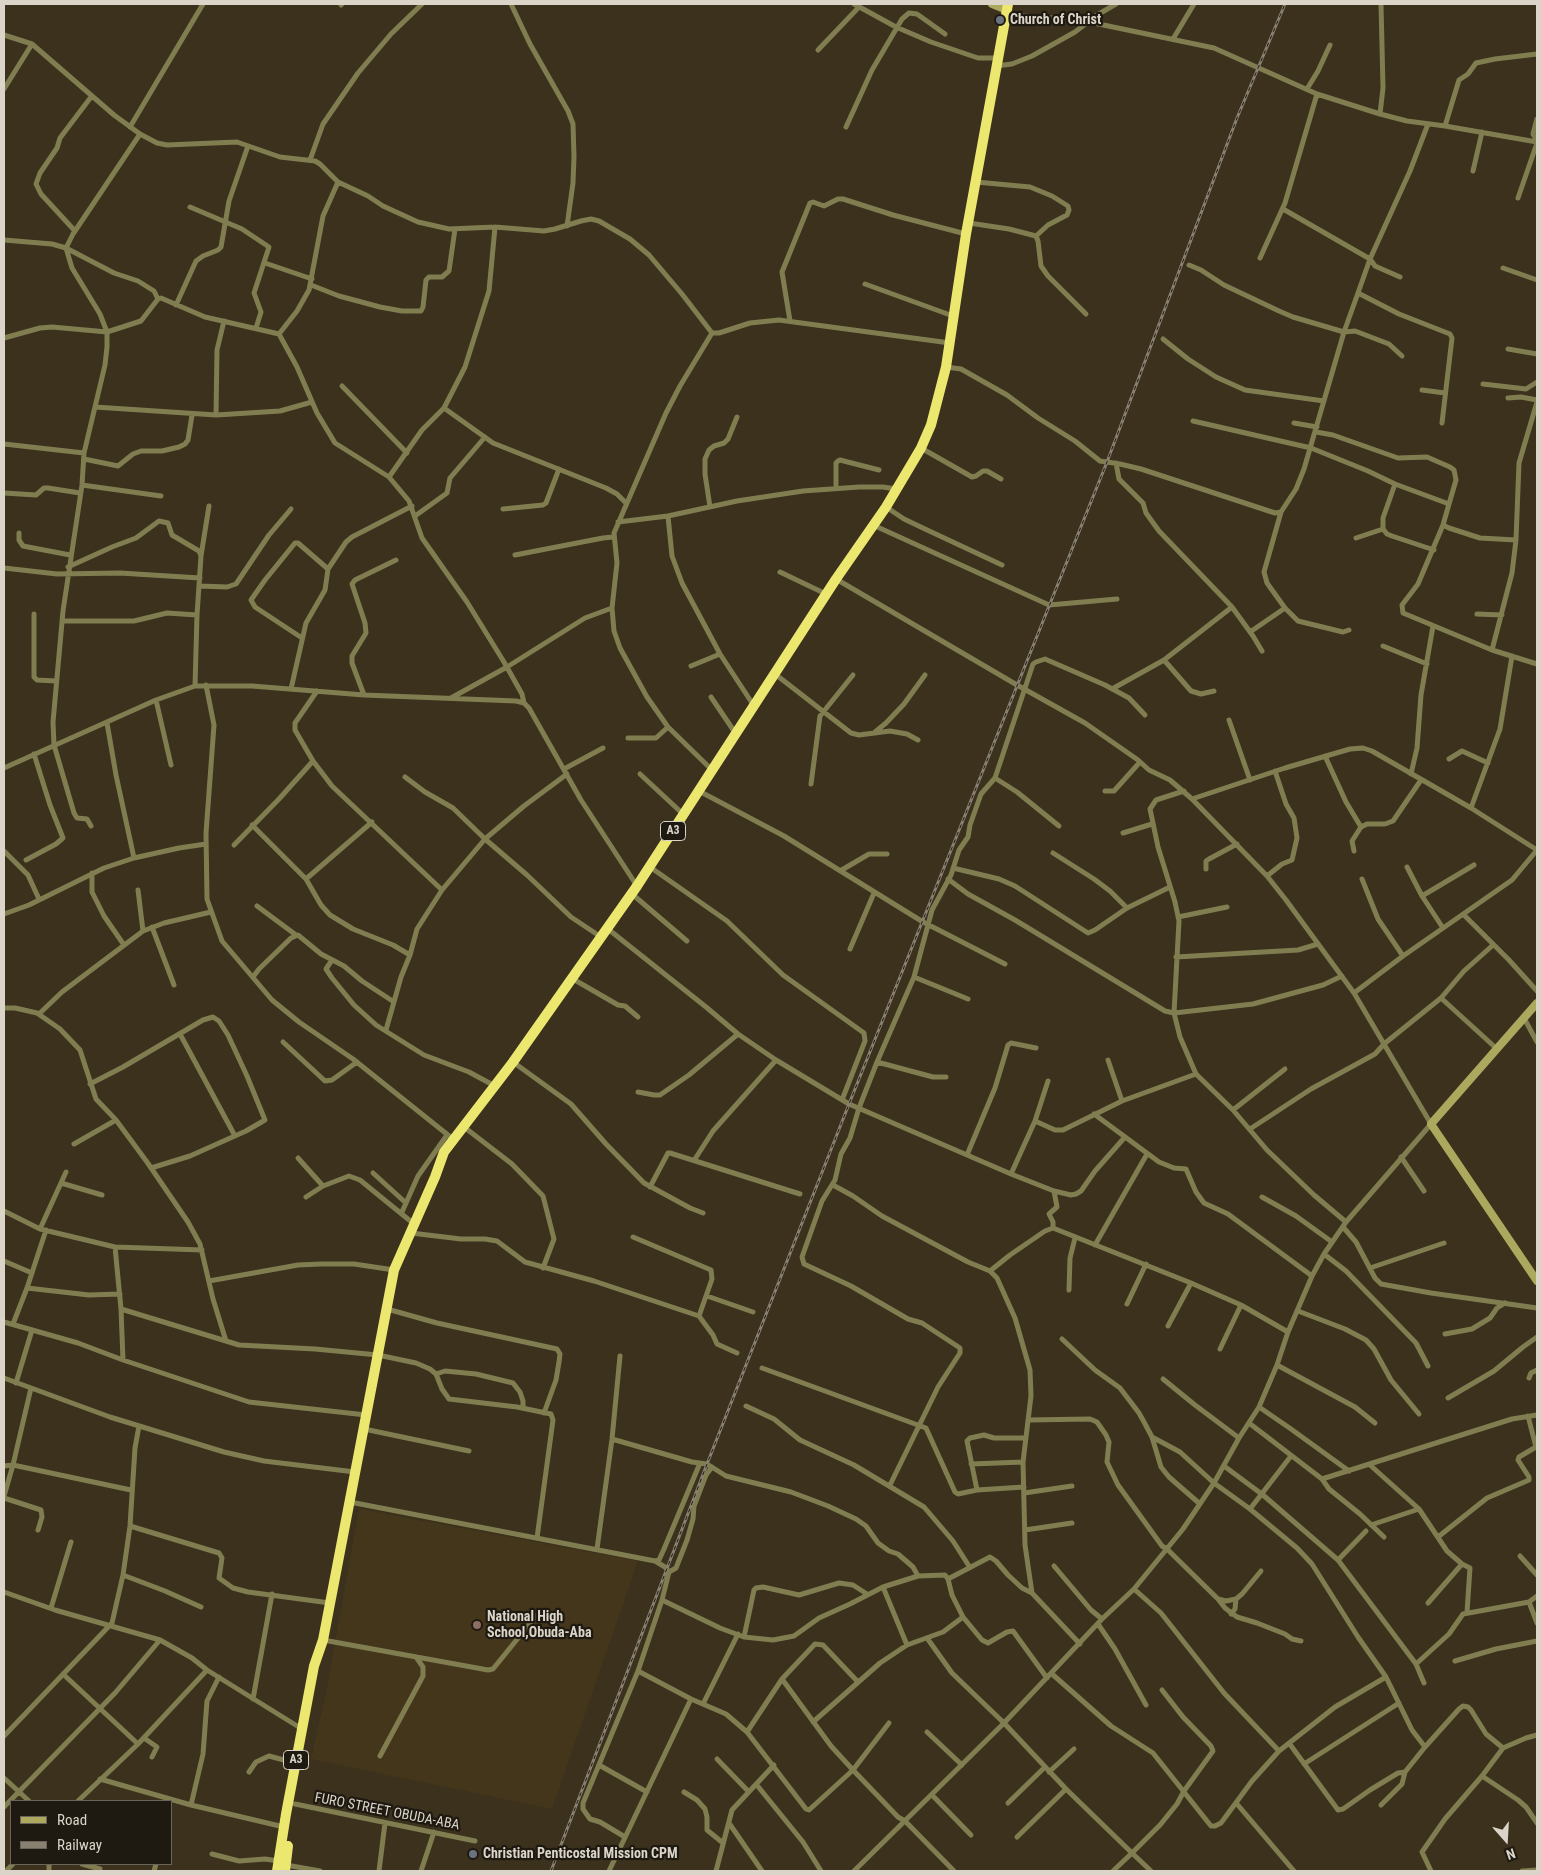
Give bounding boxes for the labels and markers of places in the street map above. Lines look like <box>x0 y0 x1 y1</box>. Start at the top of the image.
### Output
place label: Church of Christ <box>1010 12 1101 28</box>
marker: Church of Christ <box>994 14 1006 26</box>
place label: National High School,Obuda-Aba <box>487 1609 592 1641</box>
marker: National High School,Obuda-Aba <box>471 1619 483 1631</box>
place label: Christian Penticostal Mission CPM <box>483 1846 678 1862</box>
marker: Christian Penticostal Mission CPM <box>467 1848 479 1860</box>

